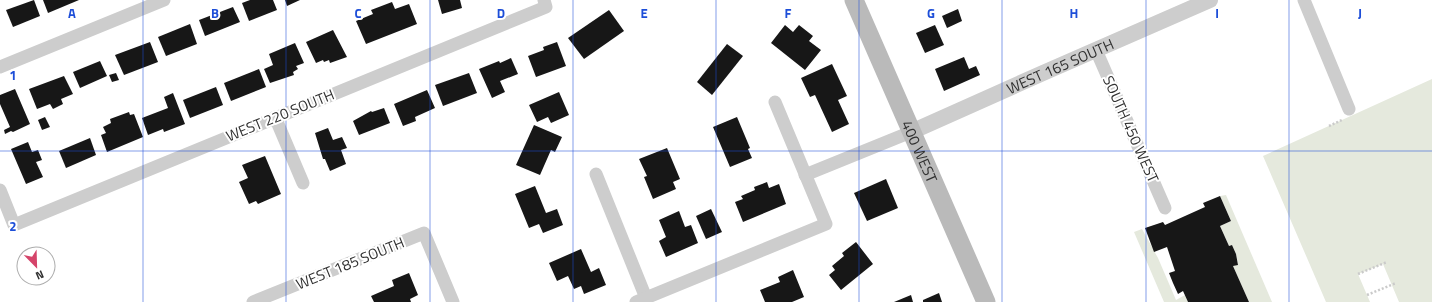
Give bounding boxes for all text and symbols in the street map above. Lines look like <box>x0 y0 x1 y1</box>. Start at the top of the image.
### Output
text: A <box>68 3 76 23</box>
text: B <box>211 3 219 23</box>
text: C <box>354 3 362 23</box>
text: D <box>497 3 505 23</box>
text: E <box>640 3 648 23</box>
text: F <box>785 3 792 23</box>
text: G <box>927 3 935 23</box>
text: H <box>1070 3 1078 23</box>
text: I <box>1215 3 1219 23</box>
text: J <box>1358 3 1362 23</box>
street label: WEST 165 SOUTH <box>1003 32 1117 99</box>
text: 1 <box>9 65 17 85</box>
street label: SOUTH 450 WEST <box>1097 72 1165 186</box>
street label: WEST 220 SOUTH <box>222 83 338 147</box>
street label: 400 WEST <box>896 116 944 186</box>
text: 2 <box>9 216 17 236</box>
street label: WEST 185 SOUTH <box>292 231 408 295</box>
north arrow <box>16 246 56 286</box>
text: N <box>33 266 47 284</box>

